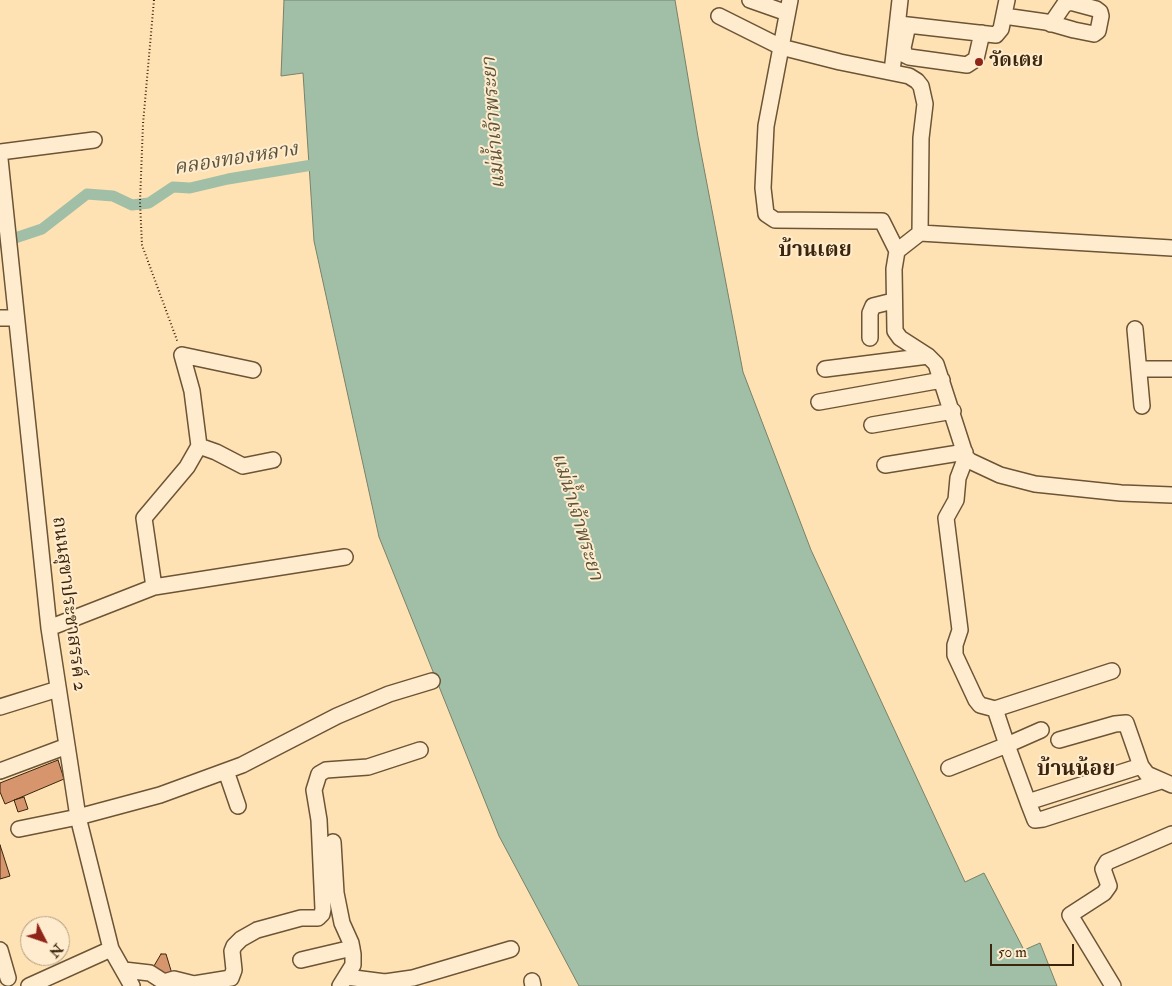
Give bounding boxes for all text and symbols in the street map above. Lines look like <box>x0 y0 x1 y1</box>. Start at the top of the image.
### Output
place label: วัดเตย <box>989 51 1043 73</box>
water label: แม่น้ำเจ้าพระยา <box>478 56 512 190</box>
marker: วัดเตย <box>973 56 985 68</box>
water label: คลองทองหลาง <box>172 138 300 182</box>
district label: บ้านเตย <box>778 238 852 264</box>
water label: แม่น้ำเจ้าพระยา <box>545 450 607 584</box>
street label: ถนนสุขาประชาสรรค์ 2 <box>46 515 90 693</box>
district label: บ้านน้อย <box>1037 757 1115 783</box>
north arrow <box>20 916 70 966</box>
scale bar <box>992 934 1076 966</box>
text: N <box>45 940 66 961</box>
text: 50 m <box>998 943 1027 962</box>

